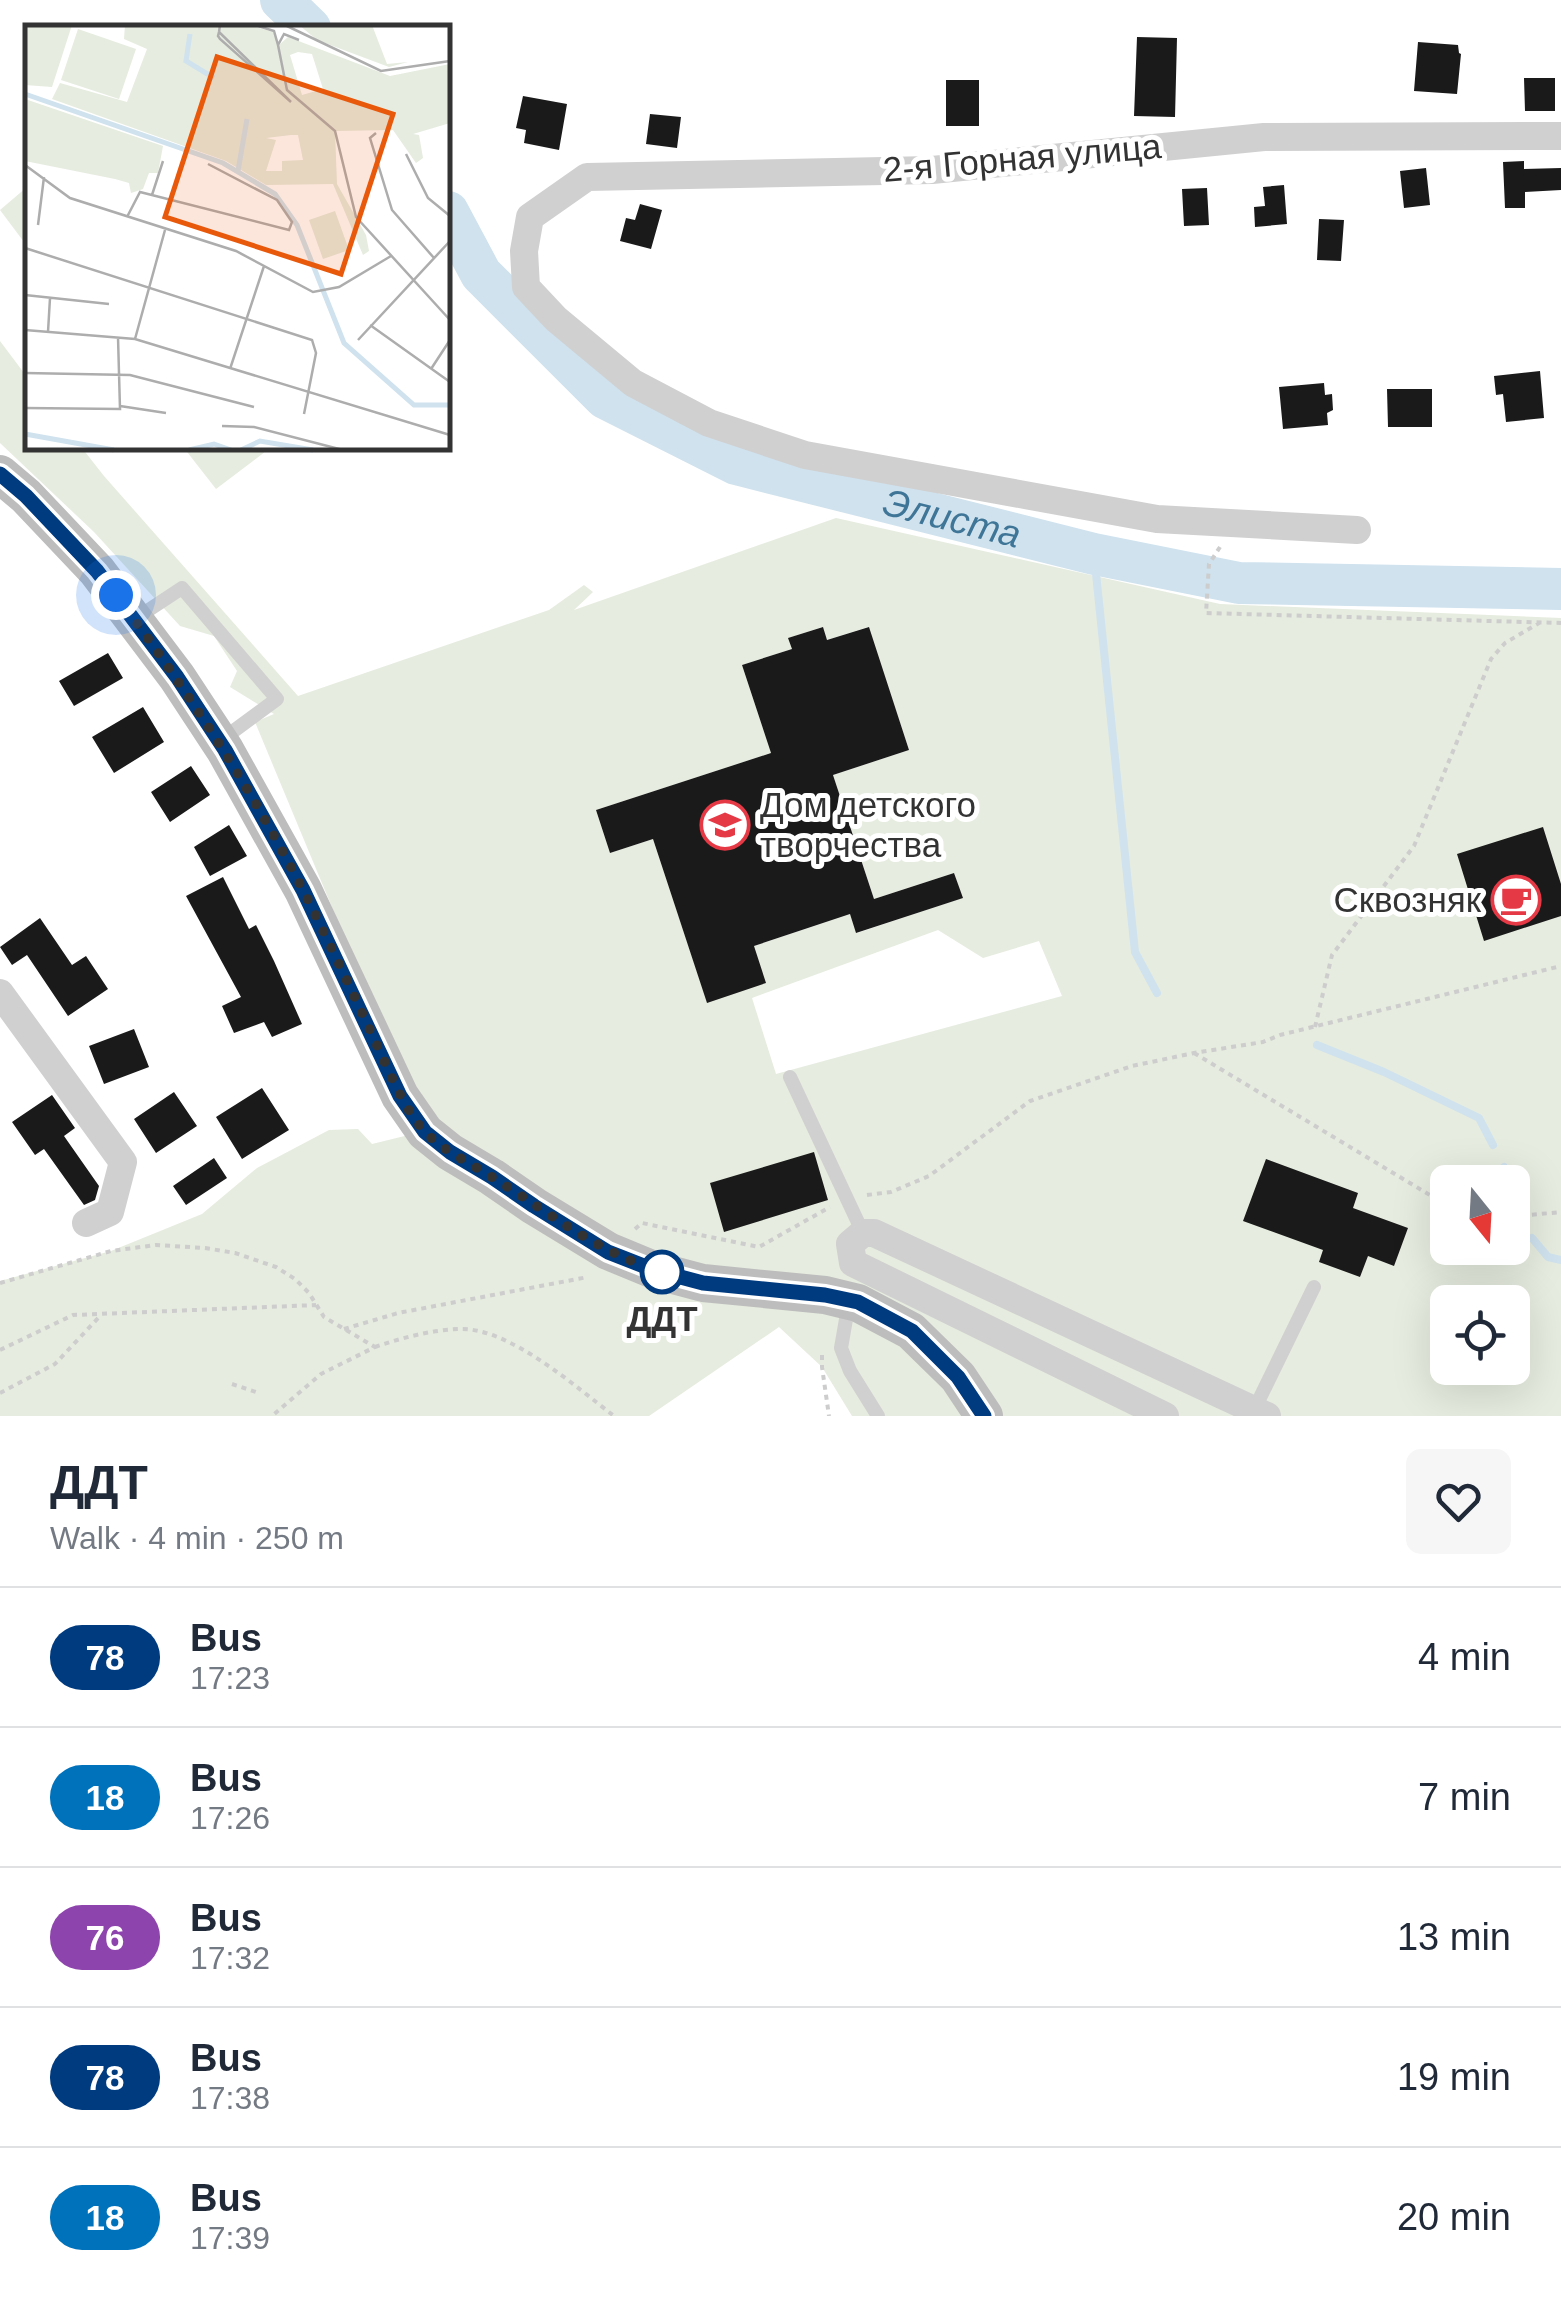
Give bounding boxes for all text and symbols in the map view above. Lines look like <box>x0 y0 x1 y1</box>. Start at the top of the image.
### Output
inset map <box>25 25 450 450</box>
street label: 2-я Горная улица <box>881 126 1163 189</box>
water label: Элиста <box>879 481 1025 556</box>
your location <box>91 570 141 620</box>
place label: Дом детского творчества <box>760 785 976 864</box>
school or university icon: Дом детского творчества <box>699 799 751 851</box>
cafe icon: Сквозняк <box>1490 874 1542 926</box>
place label: Сквозняк <box>1333 880 1482 919</box>
north arrow <box>1430 1165 1530 1265</box>
map controls <box>1430 1165 1530 1385</box>
marker: ДДТ <box>641 1251 683 1293</box>
button: locate <box>1430 1285 1530 1385</box>
place label: ДДТ <box>626 1299 698 1338</box>
button: heart <box>1406 1449 1511 1554</box>
text: ДДТ <box>50 1456 148 1509</box>
text: Walk · 4 min · 250 m <box>50 1520 344 1556</box>
text: Bus <box>190 1617 262 1659</box>
text: 4 min <box>1418 1636 1511 1678</box>
text: 78 <box>86 1638 124 1677</box>
text: 17:23 <box>190 1660 270 1696</box>
text: Bus <box>190 1757 262 1799</box>
text: 7 min <box>1418 1776 1511 1818</box>
text: 18 <box>86 1778 124 1817</box>
text: 17:26 <box>190 1800 270 1836</box>
text: Bus <box>190 1897 262 1939</box>
text: 13 min <box>1397 1916 1511 1958</box>
text: 76 <box>86 1918 124 1957</box>
text: 17:32 <box>190 1940 270 1976</box>
text: Bus <box>190 2037 262 2079</box>
text: 19 min <box>1397 2056 1511 2098</box>
text: 78 <box>86 2058 124 2097</box>
text: 17:38 <box>190 2080 270 2116</box>
text: Bus <box>190 2177 262 2219</box>
text: 20 min <box>1397 2196 1511 2238</box>
text: 18 <box>86 2198 124 2237</box>
text: 17:39 <box>190 2220 270 2256</box>

